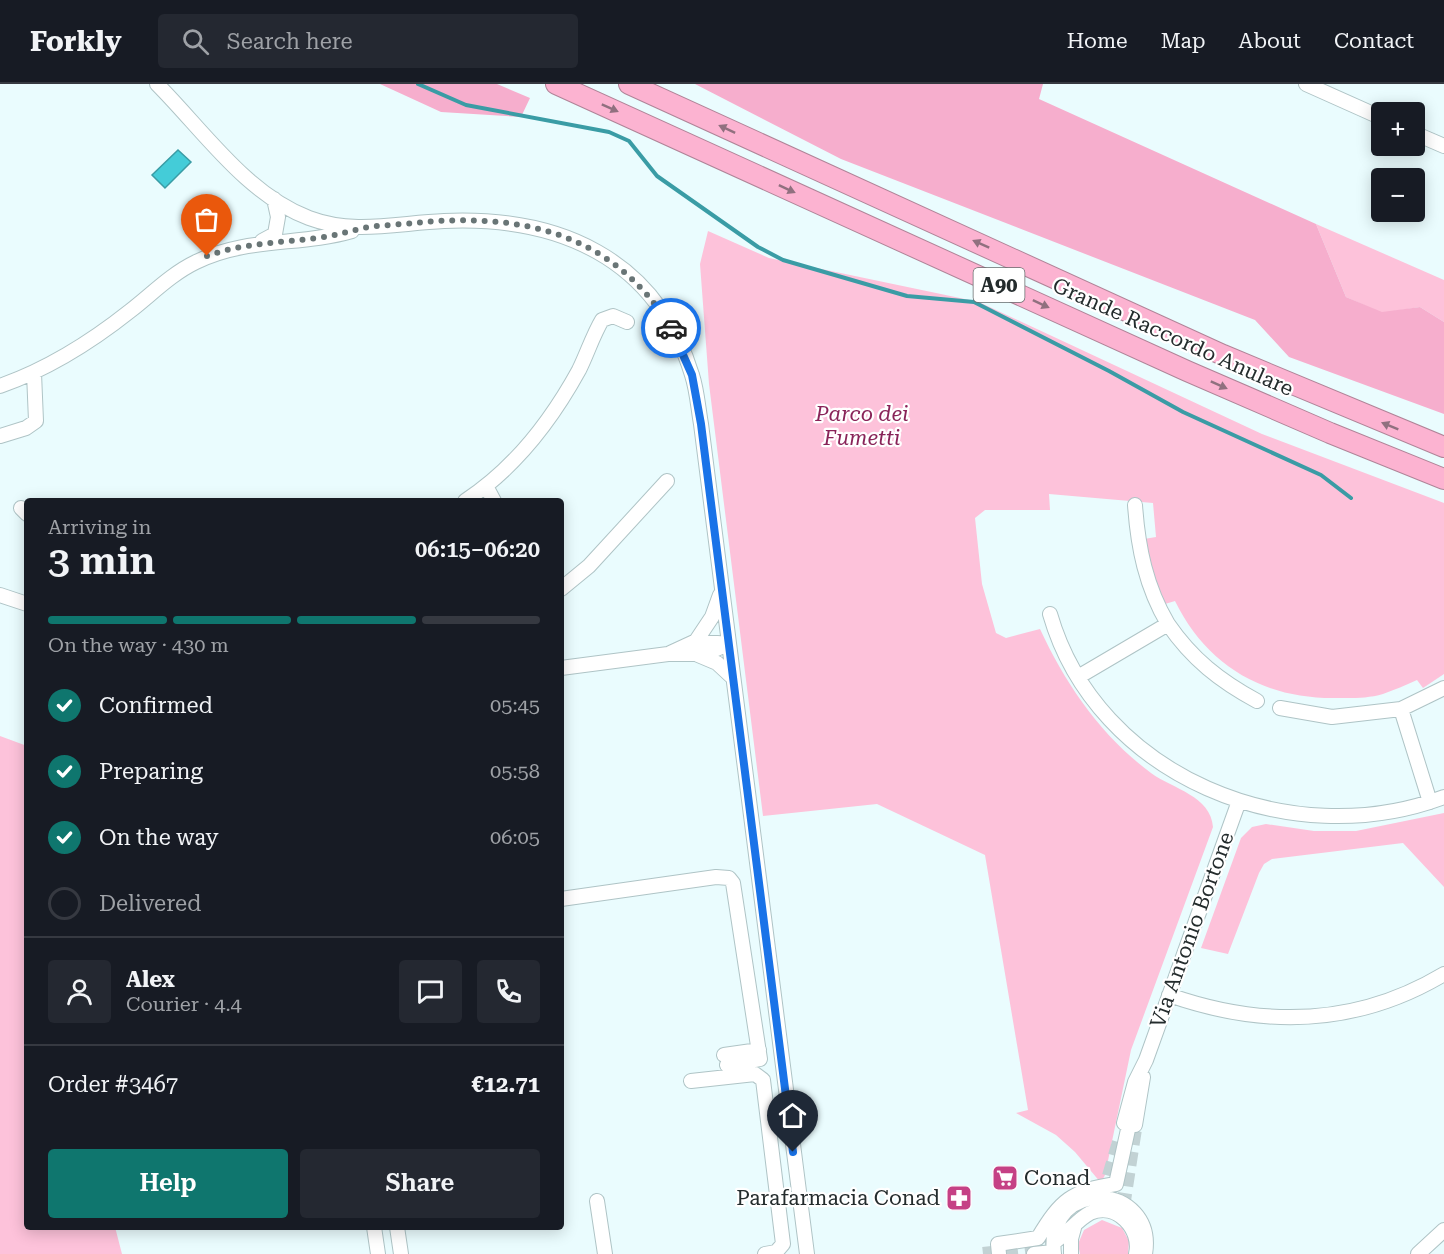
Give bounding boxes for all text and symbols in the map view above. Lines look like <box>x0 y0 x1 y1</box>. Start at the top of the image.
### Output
search box <box>158 14 578 68</box>
text: Forkly <box>30 25 122 58</box>
icon: search <box>179 25 212 58</box>
text: Search here <box>227 29 353 54</box>
text: Home <box>1067 29 1128 53</box>
text: Map <box>1161 29 1206 53</box>
text: About <box>1239 29 1301 53</box>
text: Contact <box>1334 29 1414 53</box>
map controls <box>1371 102 1425 222</box>
button: + <box>1371 102 1425 156</box>
one-way arrow <box>601 103 619 113</box>
one-way arrow <box>719 124 736 133</box>
button: − <box>1371 168 1425 222</box>
one-way arrow <box>779 184 796 193</box>
pin <box>181 194 232 256</box>
icon: bag <box>190 203 223 236</box>
one-way arrow <box>973 240 990 249</box>
road number: A90 <box>974 268 1024 302</box>
street label: Grande Raccordo Anulare <box>1049 273 1297 401</box>
courier <box>641 298 701 358</box>
one-way arrow <box>1033 299 1051 309</box>
icon: car <box>655 312 688 345</box>
one-way arrow <box>1210 380 1228 390</box>
park label: Parco dei Fumetti <box>814 402 909 450</box>
one-way arrow <box>1380 421 1398 431</box>
text: Arriving in <box>48 515 151 539</box>
text: 06:15–06:20 <box>415 537 540 562</box>
text: 3 min <box>48 538 155 584</box>
text: On the way · 430 m <box>48 633 229 657</box>
icon: check <box>48 689 81 722</box>
text: Confirmed <box>99 693 213 718</box>
text: 05:45 <box>490 693 540 717</box>
icon: check <box>48 755 81 788</box>
text: Preparing <box>99 759 203 784</box>
text: 05:58 <box>490 759 540 783</box>
icon: check <box>48 821 81 854</box>
text: On the way <box>99 825 219 850</box>
text: 06:05 <box>490 825 540 849</box>
street label: Via Antonio Bortone <box>1145 829 1239 1031</box>
text: Delivered <box>99 891 201 916</box>
button: person <box>48 960 111 1023</box>
button: chat <box>399 960 462 1023</box>
button: phone <box>477 960 540 1023</box>
text: Alex <box>126 967 175 992</box>
text: Courier · 4.4 <box>126 992 242 1016</box>
text: Order #3467 <box>48 1072 178 1097</box>
text: €12.71 <box>471 1072 540 1097</box>
pin <box>767 1090 818 1152</box>
icon: home <box>776 1099 809 1132</box>
button: Help <box>48 1149 288 1218</box>
button: Share <box>300 1149 540 1218</box>
supermarket icon: Conad <box>990 1163 1020 1193</box>
place label: Conad <box>1024 1166 1091 1190</box>
pharmacy icon: Parafarmacia Conad <box>944 1183 974 1213</box>
place label: Parafarmacia Conad <box>736 1186 941 1210</box>

